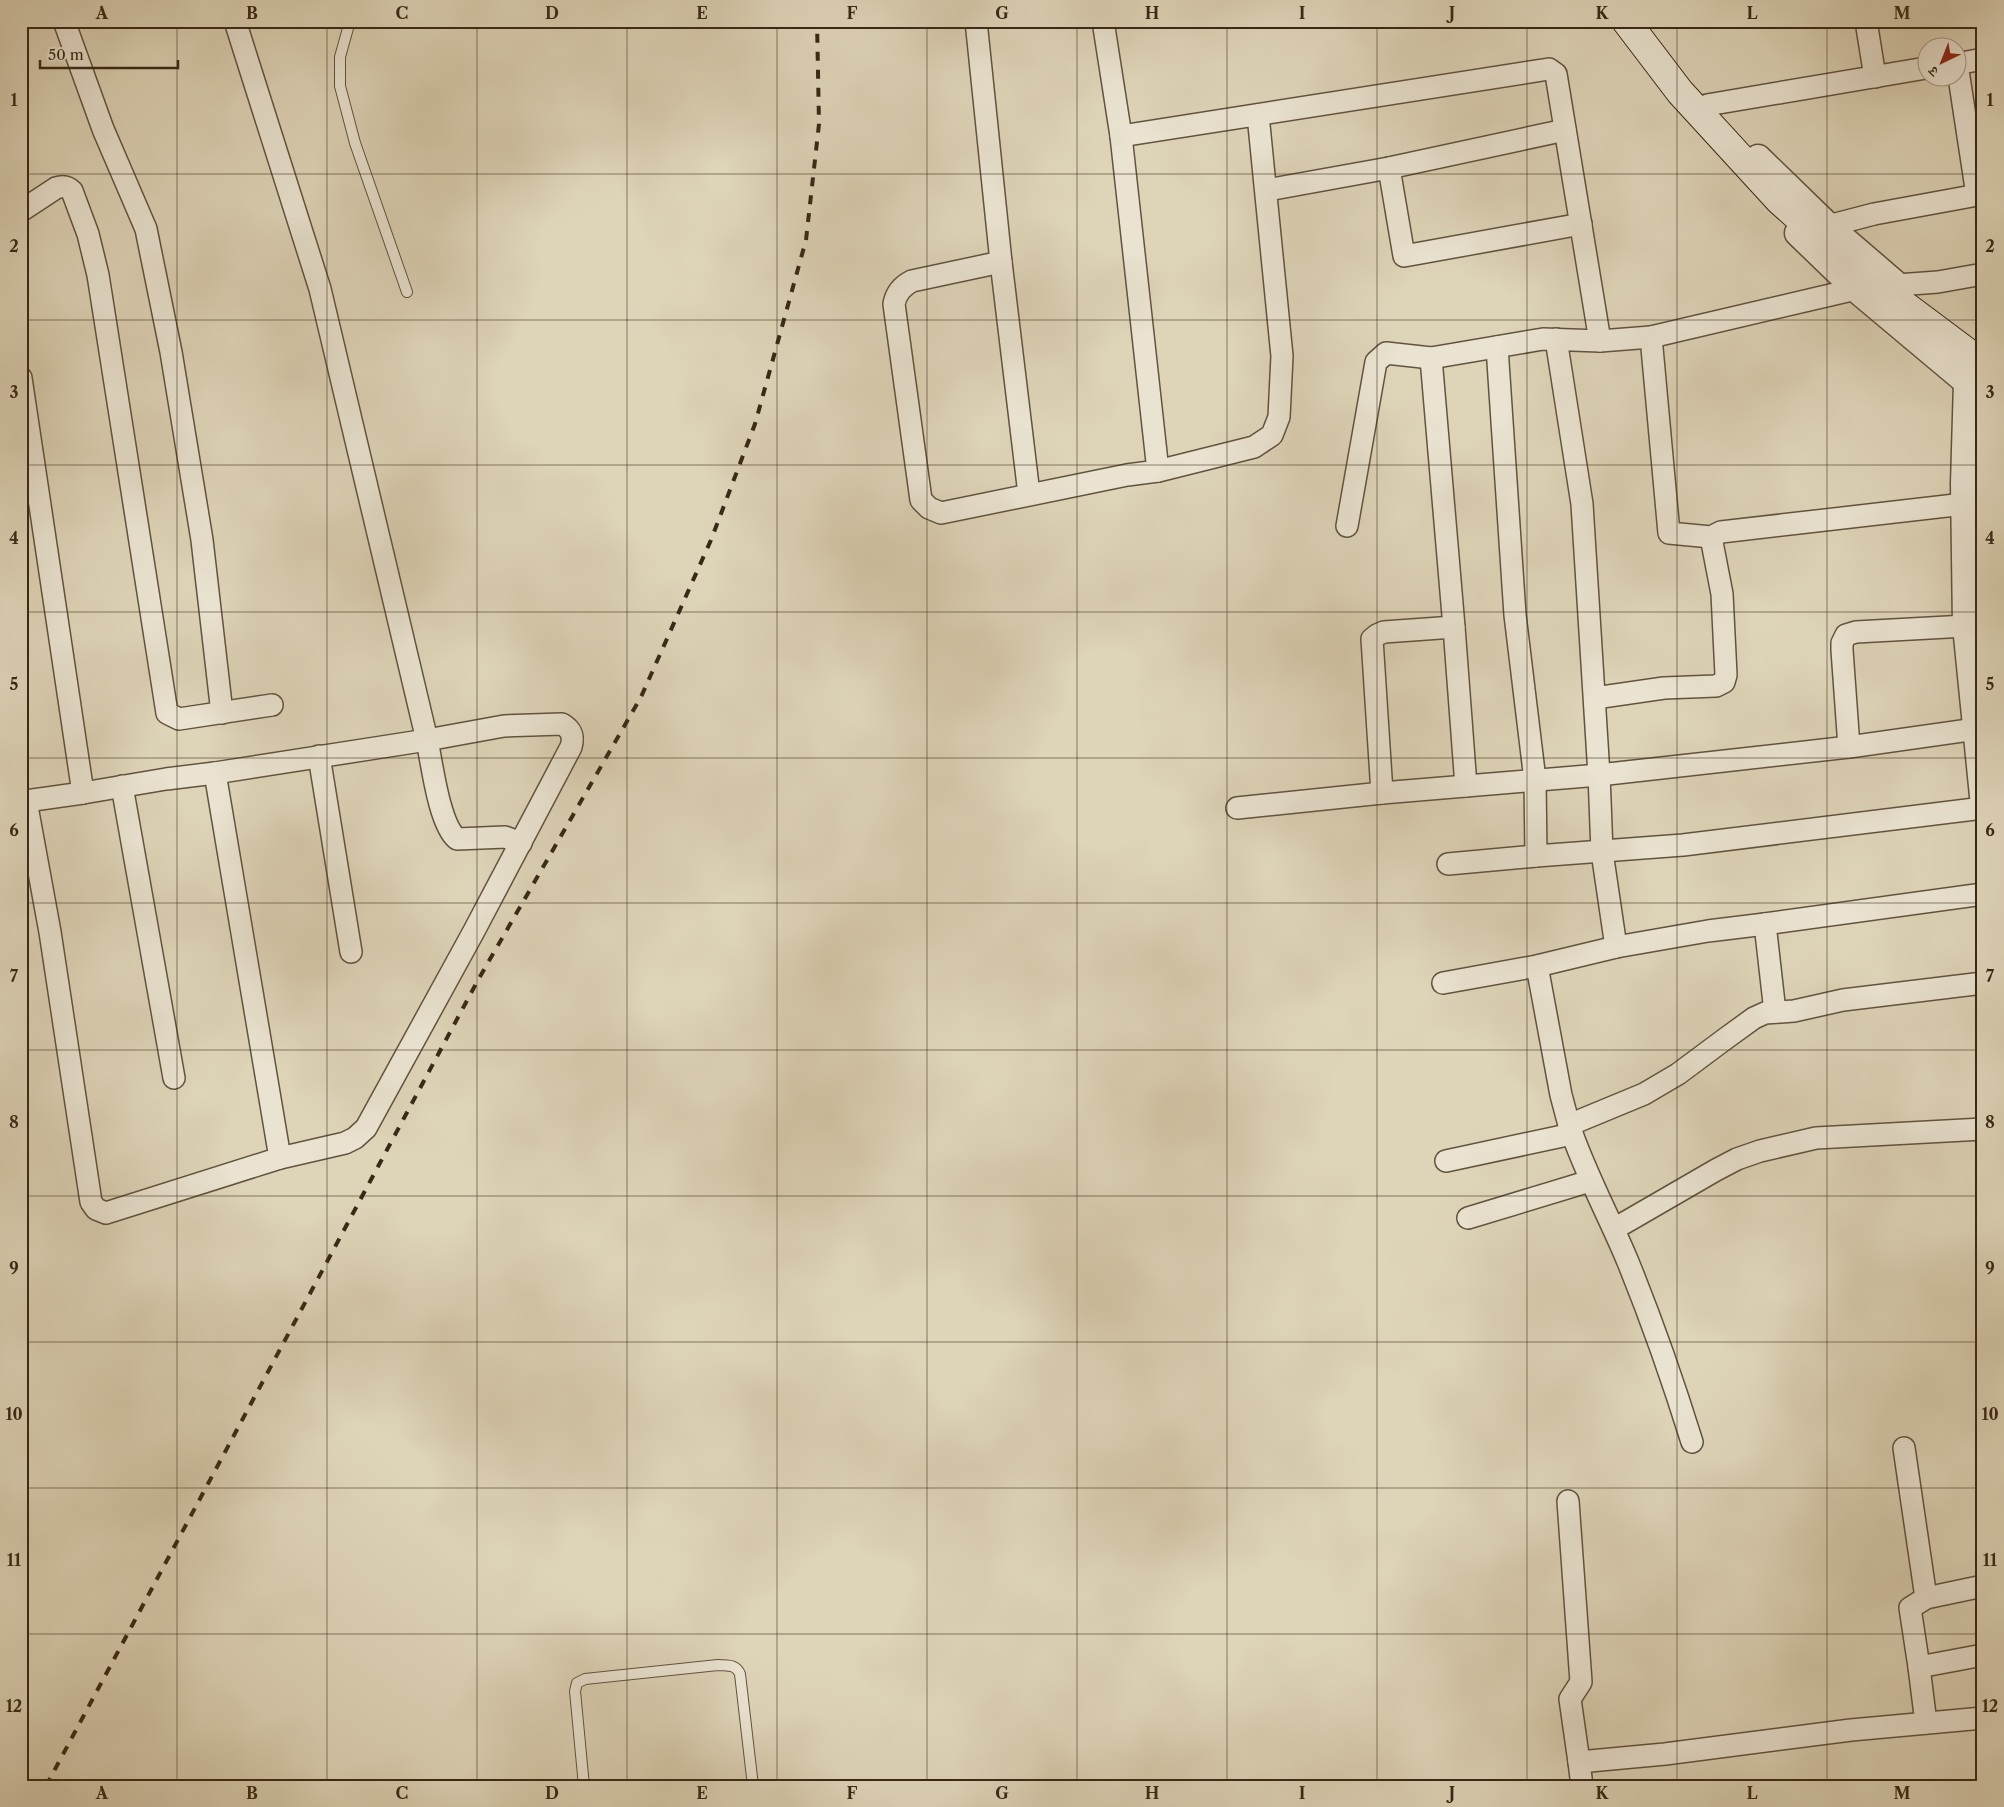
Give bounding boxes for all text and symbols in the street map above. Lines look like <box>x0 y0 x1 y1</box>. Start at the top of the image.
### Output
text: A <box>95 3 109 23</box>
text: B <box>246 3 258 23</box>
text: C <box>396 3 408 23</box>
text: D <box>545 3 559 23</box>
text: E <box>696 3 708 23</box>
text: F <box>847 3 858 23</box>
text: G <box>995 3 1009 23</box>
text: H <box>1145 3 1159 23</box>
text: I <box>1299 3 1306 23</box>
text: J <box>1446 3 1455 23</box>
text: K <box>1596 3 1610 23</box>
text: L <box>1746 3 1758 23</box>
text: M <box>1894 3 1911 23</box>
scale bar <box>40 38 178 70</box>
north arrow <box>1916 38 1966 88</box>
text: 50 m <box>48 45 84 64</box>
text: उ <box>1924 62 1943 81</box>
text: 1 <box>10 90 18 110</box>
text: 1 <box>1986 90 1994 110</box>
text: 2 <box>9 236 19 256</box>
text: 2 <box>1985 236 1995 256</box>
text: 3 <box>9 382 19 402</box>
text: 3 <box>1985 382 1995 402</box>
text: 4 <box>9 528 19 548</box>
text: 4 <box>1985 528 1995 548</box>
text: 5 <box>10 674 19 694</box>
text: 5 <box>1986 674 1995 694</box>
text: 6 <box>9 820 19 840</box>
text: 6 <box>1985 820 1995 840</box>
text: 7 <box>10 966 19 986</box>
text: 7 <box>1986 966 1995 986</box>
text: 8 <box>9 1112 19 1132</box>
text: 8 <box>1985 1112 1995 1132</box>
text: 9 <box>9 1258 19 1278</box>
text: 9 <box>1985 1258 1995 1278</box>
text: 10 <box>5 1404 23 1424</box>
text: 10 <box>1981 1404 1999 1424</box>
text: 11 <box>7 1550 22 1570</box>
text: 11 <box>1983 1550 1998 1570</box>
text: 12 <box>6 1696 22 1716</box>
text: 12 <box>1982 1696 1998 1716</box>
text: A <box>95 1783 109 1803</box>
text: B <box>246 1783 258 1803</box>
text: C <box>396 1783 408 1803</box>
text: D <box>545 1783 559 1803</box>
text: E <box>696 1783 708 1803</box>
text: F <box>847 1783 858 1803</box>
text: G <box>995 1783 1009 1803</box>
text: H <box>1145 1783 1159 1803</box>
text: I <box>1299 1783 1306 1803</box>
text: J <box>1446 1783 1455 1803</box>
text: K <box>1596 1783 1610 1803</box>
text: L <box>1746 1783 1758 1803</box>
text: M <box>1894 1783 1911 1803</box>

